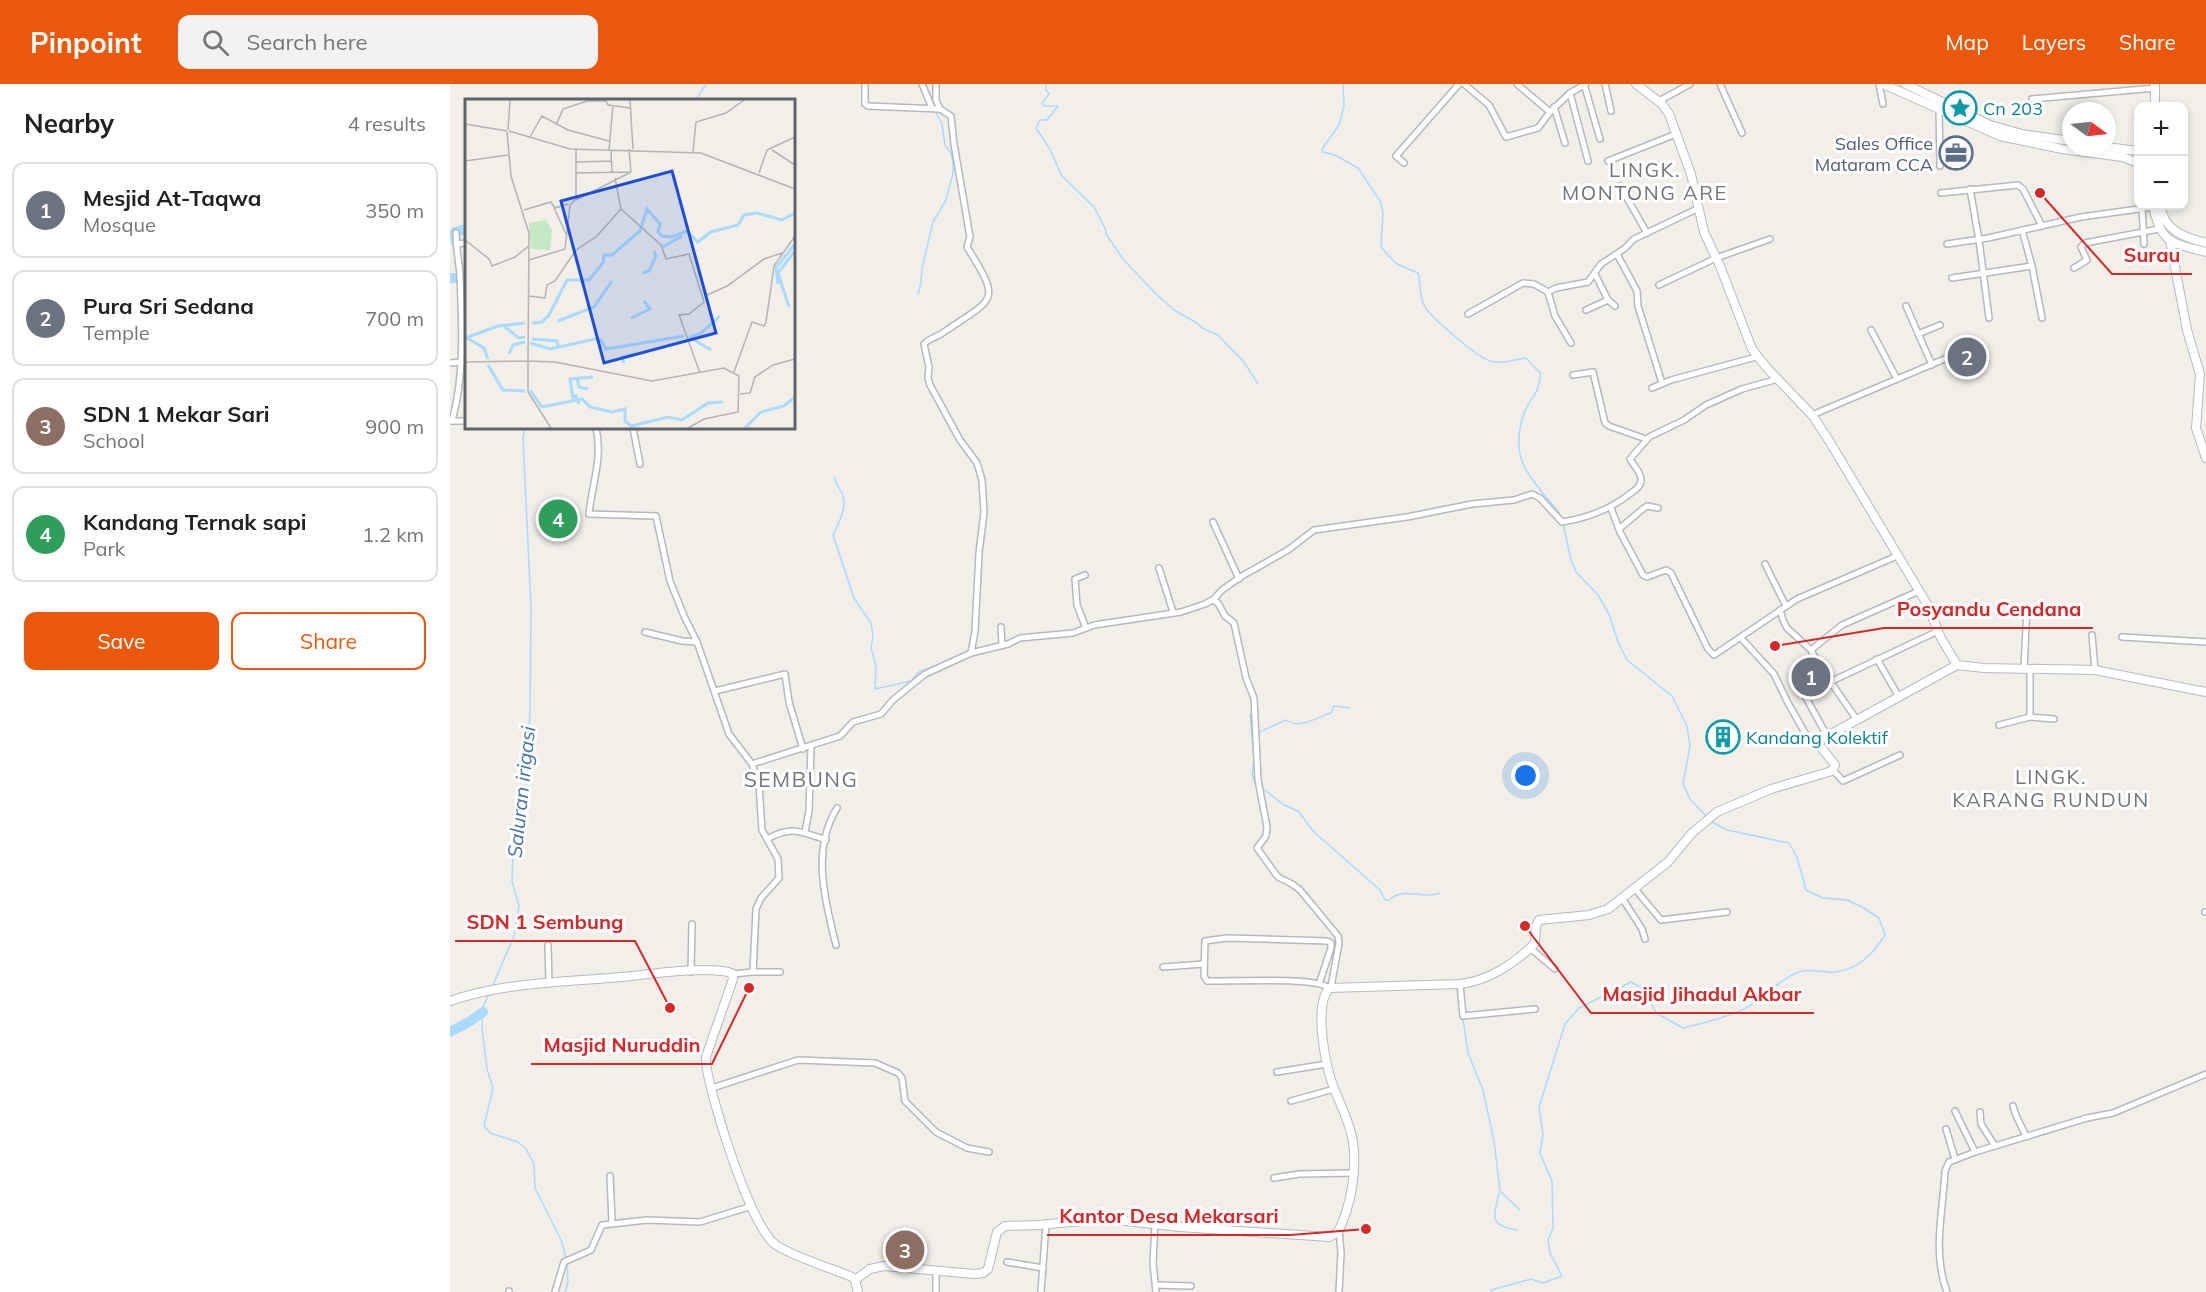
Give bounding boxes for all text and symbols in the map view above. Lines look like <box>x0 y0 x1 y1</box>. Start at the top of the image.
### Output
search box <box>178 15 598 69</box>
text: Pinpoint <box>30 25 142 60</box>
icon: search <box>199 26 232 59</box>
text: Search here <box>247 28 368 56</box>
text: Map <box>1946 29 1989 55</box>
text: Layers <box>2022 29 2086 55</box>
text: Share <box>2119 29 2176 55</box>
place icon: Cn 203 <box>1942 90 1978 126</box>
place label: Cn 203 <box>1983 97 2043 120</box>
inset map <box>465 99 795 429</box>
north arrow <box>2062 102 2116 156</box>
map controls <box>2134 102 2188 210</box>
button: + <box>2134 102 2188 156</box>
text: Nearby <box>24 107 114 140</box>
text: 4 results <box>348 111 426 136</box>
place label: Sales Office Mataram CCA <box>1815 132 1933 176</box>
office icon: Sales Office Mataram CCA <box>1938 135 1974 171</box>
button: − <box>2134 156 2188 210</box>
district label: LINGK. MONTONG ARE <box>1562 157 1728 205</box>
text: Mesjid At-Taqwa <box>83 184 261 212</box>
text: 1 <box>40 198 52 223</box>
text: 350 m <box>365 198 424 223</box>
text: Mosque <box>83 212 156 237</box>
callout: Surau <box>2112 236 2192 274</box>
text: Surau <box>2124 242 2180 267</box>
text: Pura Sri Sedana <box>83 292 254 320</box>
text: 2 <box>40 306 52 331</box>
text: 700 m <box>365 306 424 331</box>
text: Temple <box>83 320 150 345</box>
pin: 2 <box>1948 334 1987 380</box>
text: SDN 1 Mekar Sari <box>83 400 270 428</box>
text: 3 <box>40 414 52 439</box>
text: 900 m <box>365 414 424 439</box>
text: School <box>83 428 145 453</box>
pin: 4 <box>538 496 578 542</box>
text: Kandang Ternak sapi <box>83 508 307 536</box>
text: 4 <box>40 522 52 547</box>
text: 1.2 km <box>362 522 424 547</box>
text: Park <box>83 536 125 561</box>
callout: Posyandu Cendana <box>1884 590 2093 628</box>
text: Posyandu Cendana <box>1897 596 2081 621</box>
button: Save <box>24 612 219 670</box>
button: Share <box>231 612 426 670</box>
pin: 1 <box>1792 654 1830 700</box>
building icon: Kandang Kolektif <box>1705 719 1741 755</box>
water label: Saluran irigasi <box>502 725 540 859</box>
place label: Kandang Kolektif <box>1746 726 1889 749</box>
your location <box>1511 761 1540 790</box>
district label: LINGK. KARANG RUNDUN <box>1952 764 2150 812</box>
district label: SEMBUNG <box>744 766 858 792</box>
callout: SDN 1 Sembung <box>455 903 635 941</box>
text: SDN 1 Sembung <box>467 909 623 934</box>
callout: Masjid Jihadul Akbar <box>1591 975 1814 1013</box>
text: Masjid Jihadul Akbar <box>1603 981 1802 1006</box>
callout: Masjid Nuruddin <box>531 1026 712 1064</box>
text: Masjid Nuruddin <box>543 1032 701 1057</box>
callout: Kantor Desa Mekarsari <box>1047 1197 1290 1235</box>
text: Kantor Desa Mekarsari <box>1059 1203 1279 1228</box>
pin: 3 <box>886 1228 924 1272</box>

